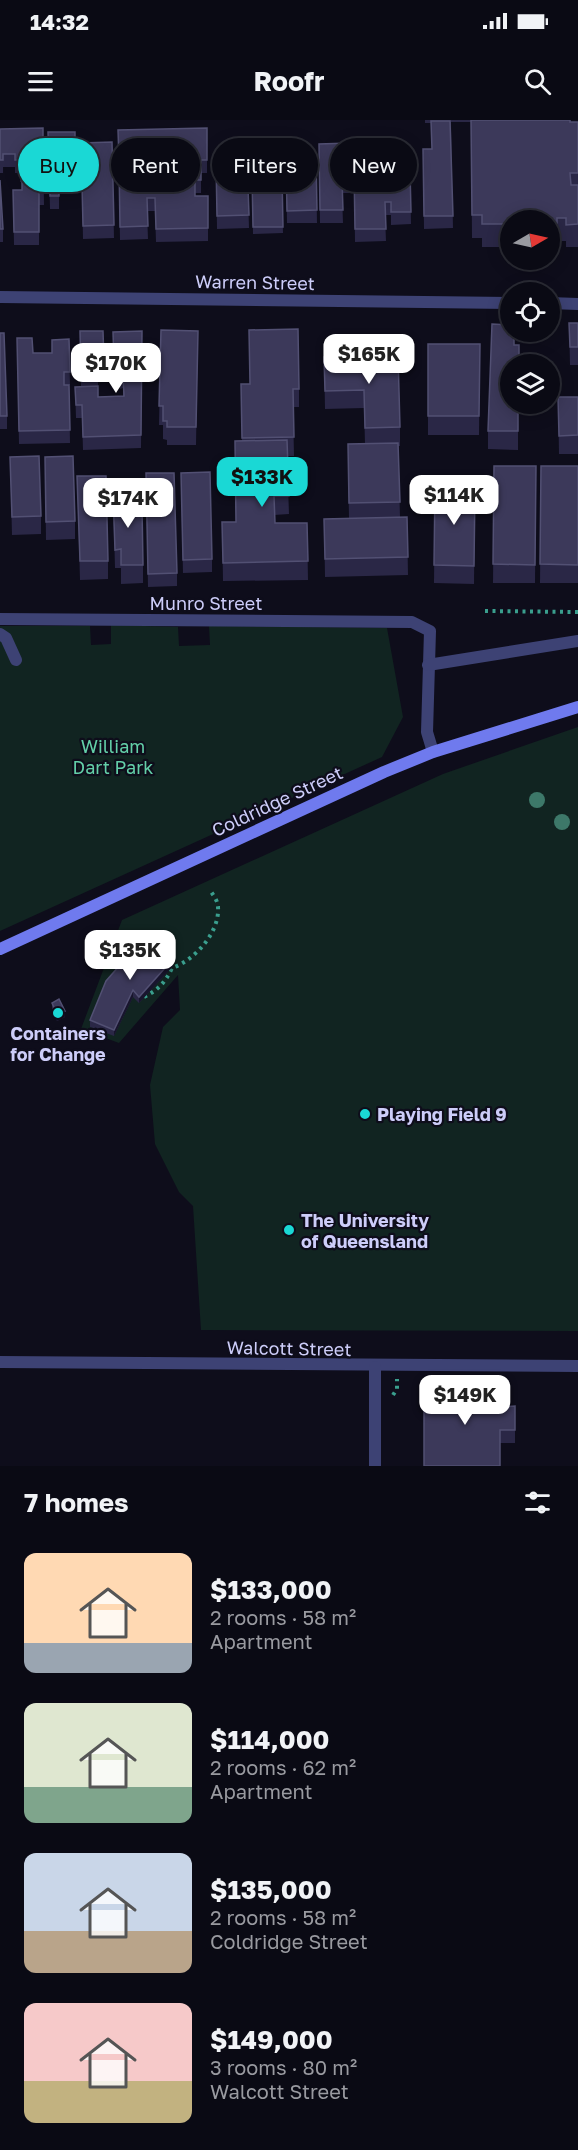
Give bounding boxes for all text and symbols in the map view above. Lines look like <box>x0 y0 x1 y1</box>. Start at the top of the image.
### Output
text: 14:32 <box>30 8 89 35</box>
icon: menu <box>24 65 57 98</box>
text: Roofr <box>253 65 325 97</box>
icon: search <box>521 65 554 98</box>
chip: Buy <box>18 138 99 192</box>
chip: Rent <box>111 138 200 192</box>
chip: Filters <box>212 138 318 192</box>
chip: New <box>330 138 417 192</box>
north arrow <box>500 210 560 270</box>
map controls <box>500 210 560 414</box>
street label: Warren Street <box>195 270 315 294</box>
button: locate <box>500 282 560 342</box>
pin: $165K <box>327 334 411 385</box>
text: $165K <box>337 341 401 365</box>
pin: $170K <box>74 343 158 394</box>
text: $170K <box>85 350 147 374</box>
button: layers <box>500 354 560 414</box>
pin: $133K <box>220 457 304 508</box>
text: $133K <box>231 464 293 488</box>
pin: $114K <box>412 475 496 526</box>
pin: $174K <box>86 478 170 529</box>
text: $114K <box>424 482 485 506</box>
text: $174K <box>97 485 159 509</box>
street label: Munro Street <box>150 592 262 614</box>
park label: William Dart Park <box>73 735 153 778</box>
street label: Coldridge Street <box>208 761 346 841</box>
pin: $135K <box>88 930 172 981</box>
text: $135K <box>99 937 161 961</box>
marker: Containers for Change <box>51 1006 65 1020</box>
place label: Containers for Change <box>10 1022 106 1065</box>
place label: Playing Field 9 <box>377 1103 507 1125</box>
marker: Playing Field 9 <box>358 1107 372 1121</box>
place label: The University of Queensland <box>301 1209 429 1252</box>
marker: The University of Queensland <box>282 1223 296 1237</box>
street label: Walcott Street <box>226 1336 352 1360</box>
pin: $149K <box>423 1375 507 1426</box>
text: $149K <box>433 1382 497 1406</box>
icon: filters <box>521 1486 554 1519</box>
text: 7 homes <box>24 1487 129 1518</box>
text: $133,000 <box>210 1574 332 1605</box>
icon: home <box>72 1577 144 1649</box>
text: 2 rooms · 58 m² <box>210 1605 356 1629</box>
text: Apartment <box>210 1629 313 1653</box>
text: $114,000 <box>210 1724 329 1755</box>
icon: home <box>72 1727 144 1799</box>
text: 2 rooms · 62 m² <box>210 1755 356 1779</box>
text: Apartment <box>210 1779 313 1803</box>
text: $135,000 <box>210 1874 332 1905</box>
icon: home <box>72 1877 144 1949</box>
text: 2 rooms · 58 m² <box>210 1905 356 1929</box>
text: Coldridge Street <box>210 1929 368 1953</box>
text: $149,000 <box>210 2024 333 2055</box>
icon: home <box>72 2027 144 2099</box>
text: 3 rooms · 80 m² <box>210 2055 357 2079</box>
text: Walcott Street <box>210 2079 349 2103</box>

